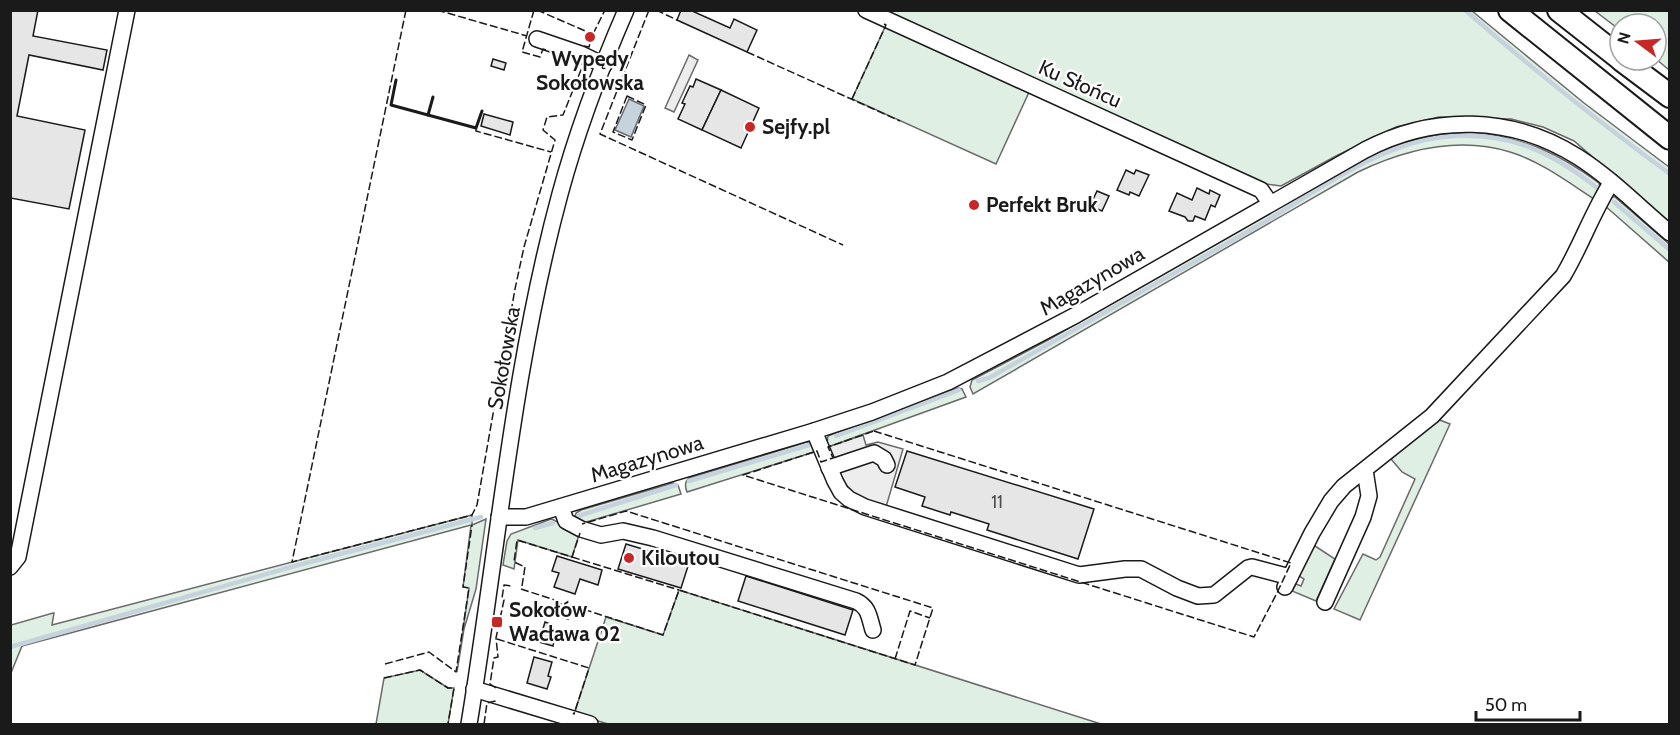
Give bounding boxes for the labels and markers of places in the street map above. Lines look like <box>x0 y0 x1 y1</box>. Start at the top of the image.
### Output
marker: Wypędy Sokołowska <box>583 30 597 44</box>
place label: Wypędy Sokołowska <box>536 46 644 95</box>
place label: Sejfy.pl <box>762 114 831 139</box>
marker: Sejfy.pl <box>743 120 757 134</box>
place label: Perfekt Bruk <box>986 192 1099 217</box>
marker: Perfekt Bruk <box>967 198 981 212</box>
place label: Kiloutou <box>641 545 720 570</box>
marker: Kiloutou <box>622 551 636 565</box>
place label: Sokołów Wacława 02 <box>509 597 620 646</box>
marker: Sokołów Wacława 02 <box>490 615 504 629</box>

